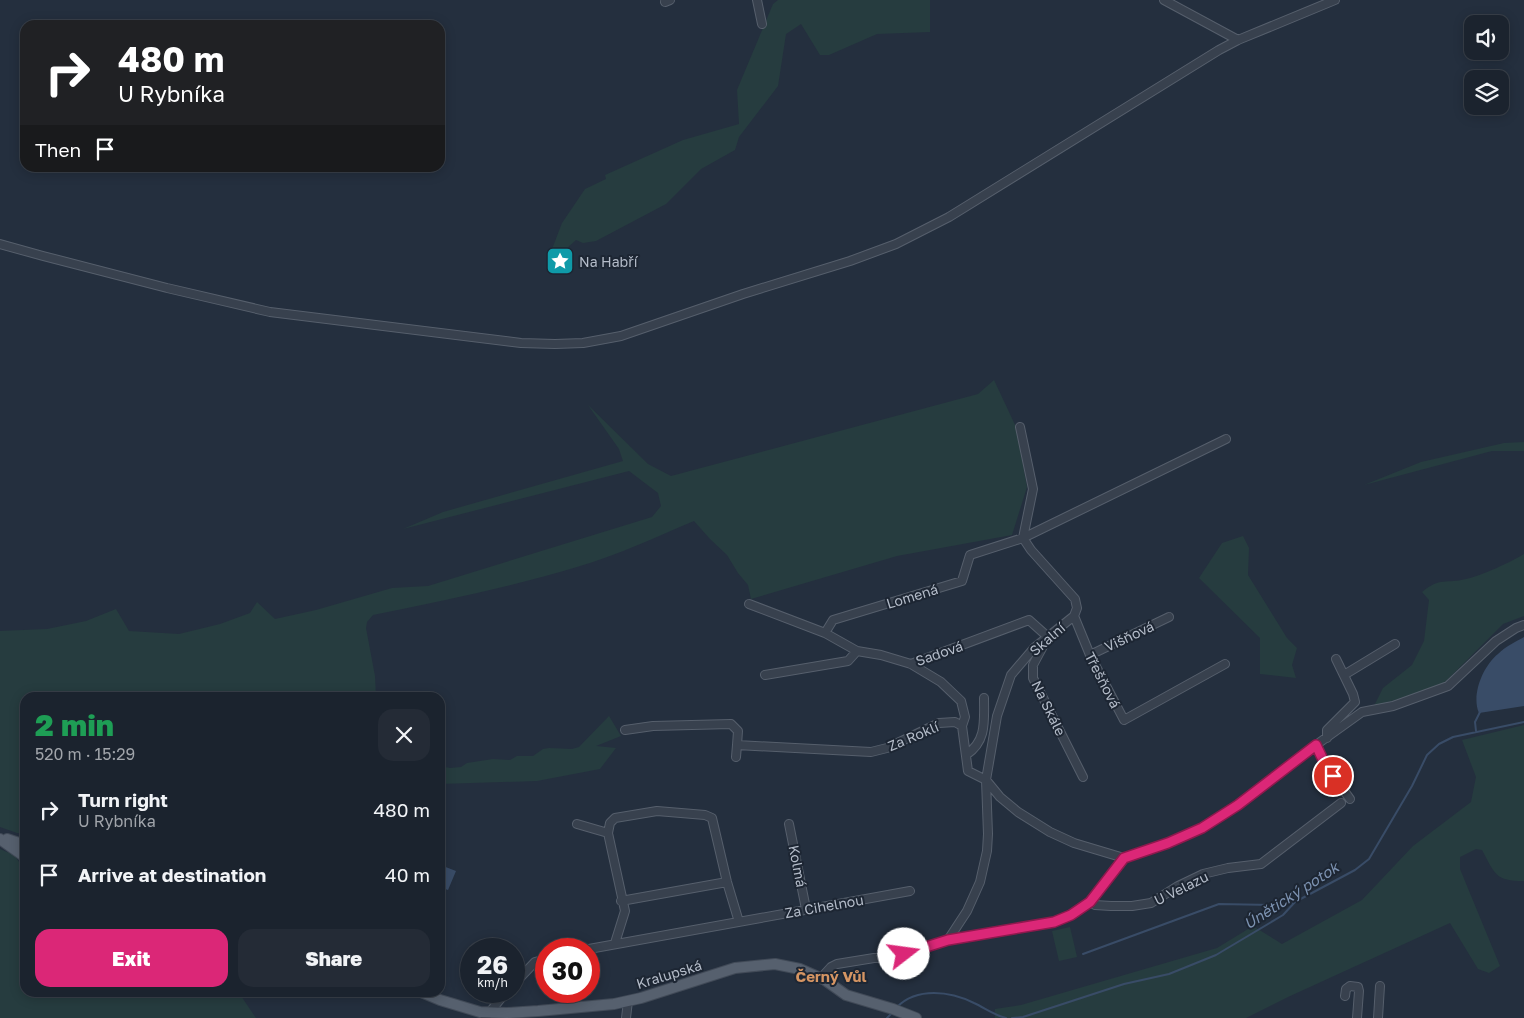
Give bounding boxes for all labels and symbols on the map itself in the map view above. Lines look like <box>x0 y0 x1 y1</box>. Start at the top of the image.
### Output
place icon: Na Habří <box>545 246 575 276</box>
place label: Na Habří <box>579 253 639 270</box>
street label: Lomená <box>884 580 940 612</box>
street label: Višňová <box>1102 617 1156 655</box>
street label: Skalní <box>1026 618 1069 659</box>
street label: Sadová <box>913 637 965 669</box>
street label: Třešňová <box>1082 649 1124 711</box>
street label: Na Skále <box>1028 678 1070 738</box>
street label: Za Roklí <box>885 717 942 754</box>
pin <box>1312 755 1354 797</box>
street label: Kolmá <box>786 843 810 889</box>
water label: Únětický potok <box>1240 857 1344 933</box>
street label: U Velazu <box>1151 868 1211 908</box>
street label: Za Cihelnou <box>783 891 865 921</box>
position arrow <box>877 927 929 979</box>
speed limit sign: 30 <box>535 938 600 1003</box>
street label: Kralupská <box>634 956 704 992</box>
district label: Černý Vůl <box>795 967 867 985</box>

